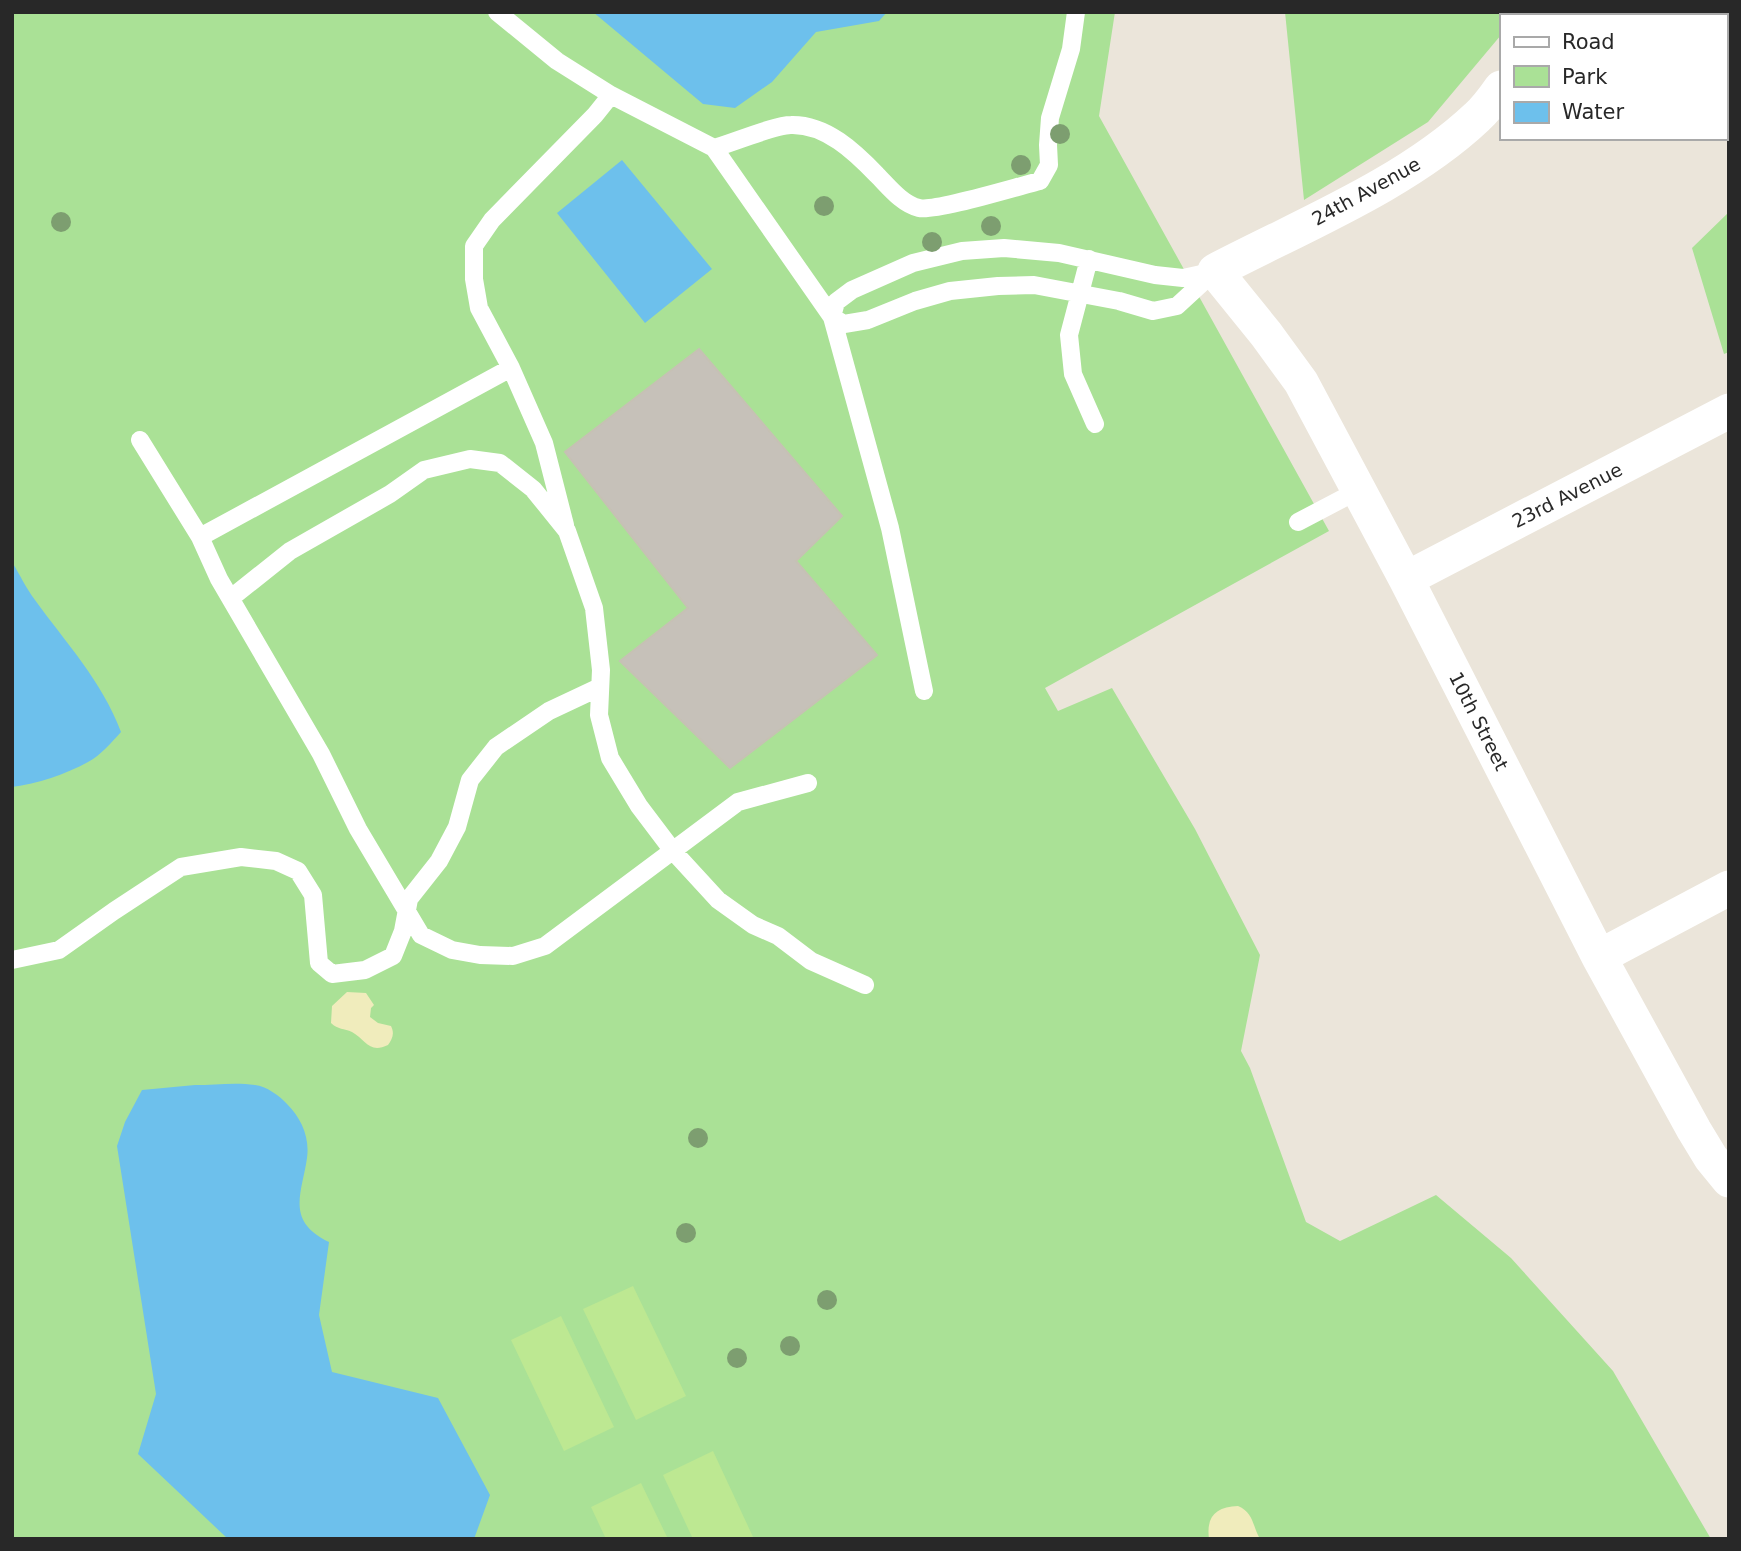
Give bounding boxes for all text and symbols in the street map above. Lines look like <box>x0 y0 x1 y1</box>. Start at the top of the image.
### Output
legend <box>1500 14 1727 140</box>
text: Road <box>1562 30 1615 54</box>
text: Park <box>1562 65 1608 89</box>
text: Water <box>1562 100 1624 124</box>
street label: 24th Avenue <box>1308 152 1424 230</box>
street label: 23rd Avenue <box>1508 458 1626 532</box>
street label: 10th Street <box>1445 668 1513 774</box>

